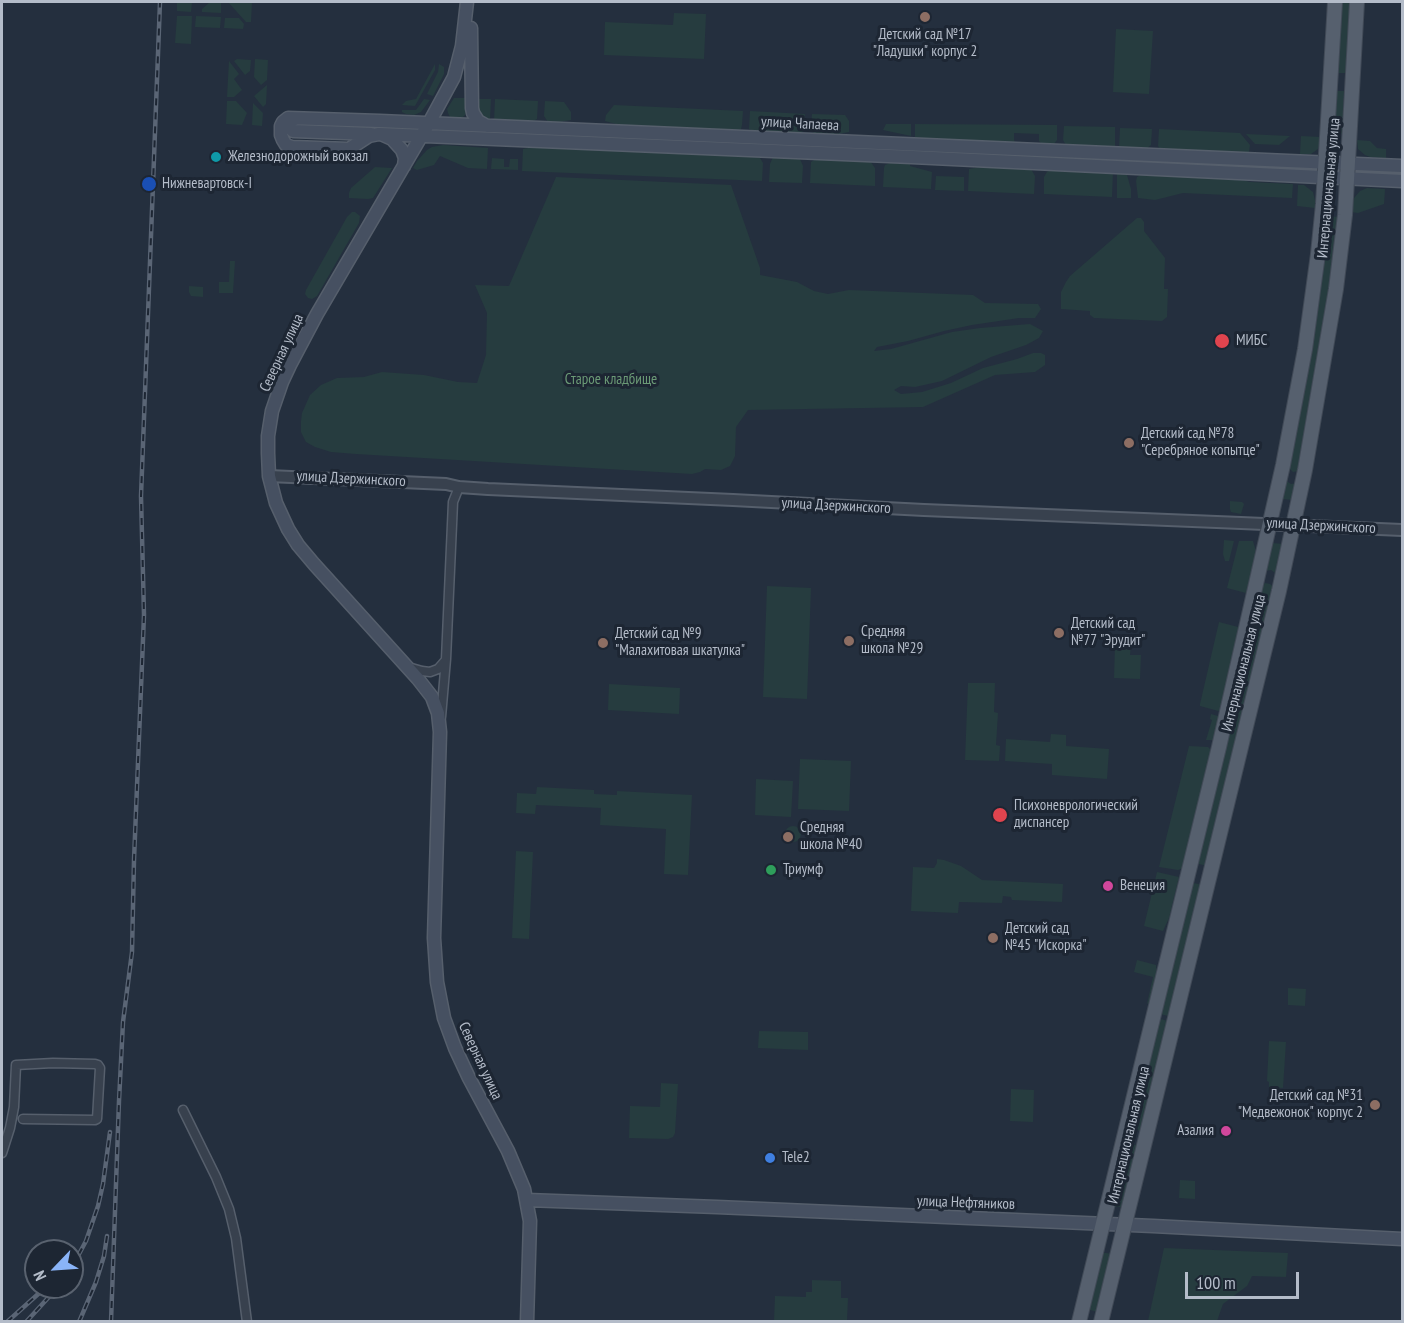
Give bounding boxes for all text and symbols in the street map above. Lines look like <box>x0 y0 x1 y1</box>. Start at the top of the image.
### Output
marker: Детский сад №17 "Ладушки" корпус 2 <box>918 10 932 24</box>
place label: Детский сад №17 "Ладушки" корпус 2 <box>873 26 977 61</box>
street label: улица Чапаева <box>761 113 839 135</box>
street label: Интернациональная улица <box>1314 117 1344 259</box>
place label: Железнодорожный вокзал <box>228 148 368 166</box>
marker: Железнодорожный вокзал <box>209 150 223 164</box>
marker: Нижневартовск-I <box>140 175 158 193</box>
place label: Нижневартовск-I <box>162 175 252 193</box>
street label: Северная улица <box>256 311 308 395</box>
marker: МИБС <box>1213 332 1231 350</box>
place label: МИБС <box>1236 332 1267 350</box>
park label: Старое кладбище <box>565 371 657 389</box>
place label: Детский сад №78 "Серебряное копытце" <box>1141 425 1260 460</box>
marker: Детский сад №78 "Серебряное копытце" <box>1122 436 1136 450</box>
street label: улица Дзержинского <box>296 467 406 491</box>
street label: улица Дзержинского <box>781 494 891 518</box>
street label: улица Дзержинского <box>1266 514 1376 538</box>
street label: Интернациональная улица <box>1218 593 1270 733</box>
place label: Детский сад №77 "Эрудит" <box>1071 615 1145 650</box>
place label: Средняя школа №29 <box>861 623 923 658</box>
place label: Детский сад №9 "Малахитовая шкатулка" <box>615 625 745 660</box>
marker: Детский сад №77 "Эрудит" <box>1052 626 1066 640</box>
marker: Средняя школа №29 <box>842 634 856 648</box>
marker: Детский сад №9 "Малахитовая шкатулка" <box>596 636 610 650</box>
place label: Психоневрологический диспансер <box>1014 797 1138 832</box>
marker: Психоневрологический диспансер <box>991 806 1009 824</box>
place label: Средняя школа №40 <box>800 819 862 854</box>
marker: Средняя школа №40 <box>781 830 795 844</box>
place label: Триумф <box>783 861 823 879</box>
marker: Триумф <box>764 863 778 877</box>
place label: Венеция <box>1120 877 1165 895</box>
marker: Венеция <box>1101 879 1115 893</box>
place label: Детский сад №45 "Искорка" <box>1005 920 1087 955</box>
marker: Детский сад №45 "Искорка" <box>986 931 1000 945</box>
street label: Северная улица <box>454 1019 506 1103</box>
street label: Интернациональная улица <box>1104 1064 1154 1206</box>
place label: Детский сад №31 "Медвежонок" корпус 2 <box>1238 1087 1363 1122</box>
marker: Детский сад №31 "Медвежонок" корпус 2 <box>1368 1098 1382 1112</box>
place label: Азалия <box>1177 1122 1214 1140</box>
marker: Азалия <box>1219 1124 1233 1138</box>
place label: Tele2 <box>782 1149 810 1167</box>
marker: Tele2 <box>763 1151 777 1165</box>
street label: улица Нефтяников <box>917 1192 1015 1214</box>
north arrow <box>24 1239 84 1299</box>
scale bar <box>1188 1260 1302 1298</box>
text: N <box>29 1268 50 1284</box>
text: 100 m <box>1196 1271 1236 1294</box>

